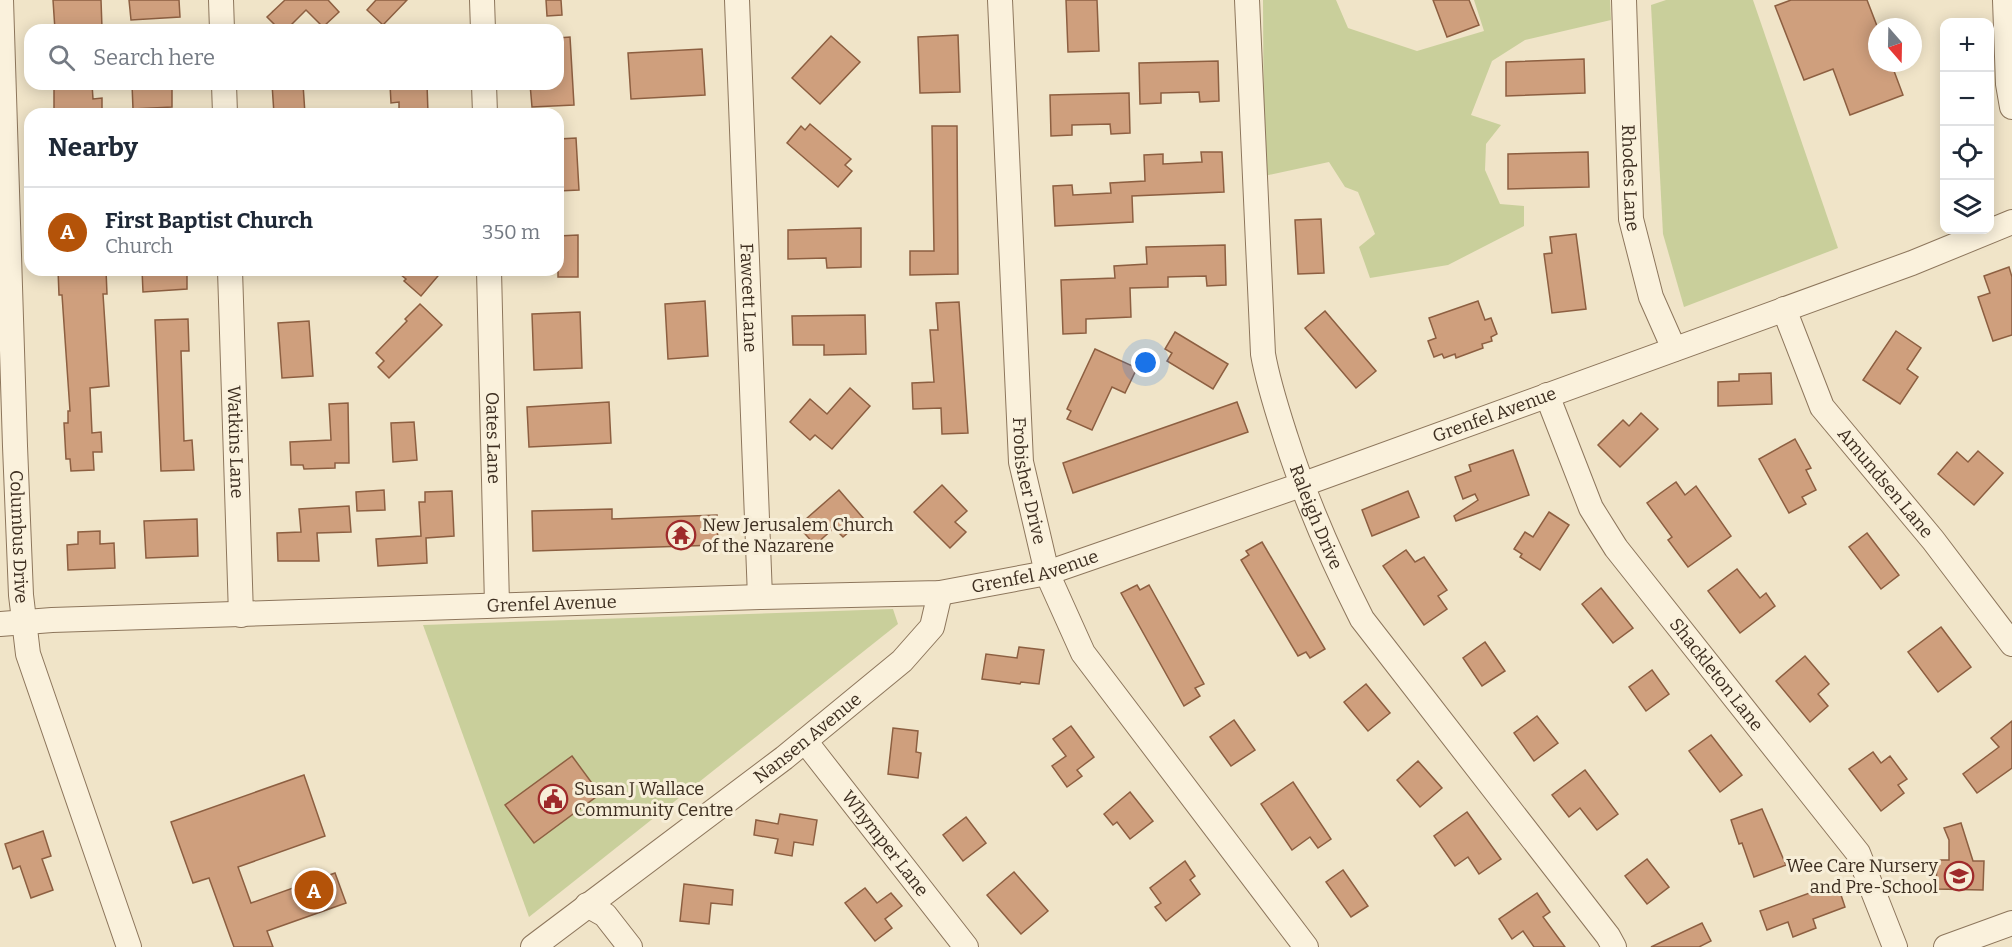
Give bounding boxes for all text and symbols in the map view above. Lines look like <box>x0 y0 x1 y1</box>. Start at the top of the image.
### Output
north arrow <box>1868 18 1922 72</box>
map controls <box>1940 18 1994 234</box>
button: + <box>1940 18 1994 72</box>
search box <box>24 24 564 90</box>
icon: search <box>45 41 78 74</box>
text: Search here <box>93 44 215 71</box>
button: − <box>1940 72 1994 126</box>
street label: Rhodes Lane <box>1617 124 1645 234</box>
button: locate <box>1940 126 1994 180</box>
text: Nearby <box>48 132 138 163</box>
button: layers <box>1940 180 1994 234</box>
text: First Baptist Church <box>105 207 313 234</box>
text: A <box>60 220 75 244</box>
text: 350 m <box>482 220 540 244</box>
text: Church <box>105 234 173 258</box>
street label: Fawcett Lane <box>735 243 762 353</box>
your location <box>1131 348 1160 377</box>
street label: Grenfel Avenue <box>1429 382 1559 447</box>
street label: Watkins Lane <box>223 385 248 499</box>
street label: Oates Lane <box>481 392 505 484</box>
street label: Frobisher Drive <box>1008 416 1051 546</box>
street label: Amundsen Lane <box>1833 423 1938 543</box>
street label: Raleigh Drive <box>1285 462 1347 573</box>
street label: Columbus Drive <box>5 470 33 605</box>
place label: New Jerusalem Church of the Nazarene <box>702 514 893 557</box>
temple icon: New Jerusalem Church of the Nazarene <box>665 519 697 551</box>
street label: Grenfel Avenue <box>970 545 1101 598</box>
street label: Grenfel Avenue <box>486 591 617 617</box>
street label: Shackleton Lane <box>1665 614 1768 736</box>
street label: Nansen Avenue <box>749 688 866 788</box>
place label: Susan J Wallace Community Centre <box>574 778 733 821</box>
public building icon: Susan J Wallace Community Centre <box>537 783 569 815</box>
street label: Whymper Lane <box>837 786 933 901</box>
place label: Wee Care Nursery and Pre-School <box>1786 855 1938 898</box>
school or university icon: Wee Care Nursery and Pre-School <box>1943 860 1975 892</box>
pin: A <box>294 868 334 912</box>

